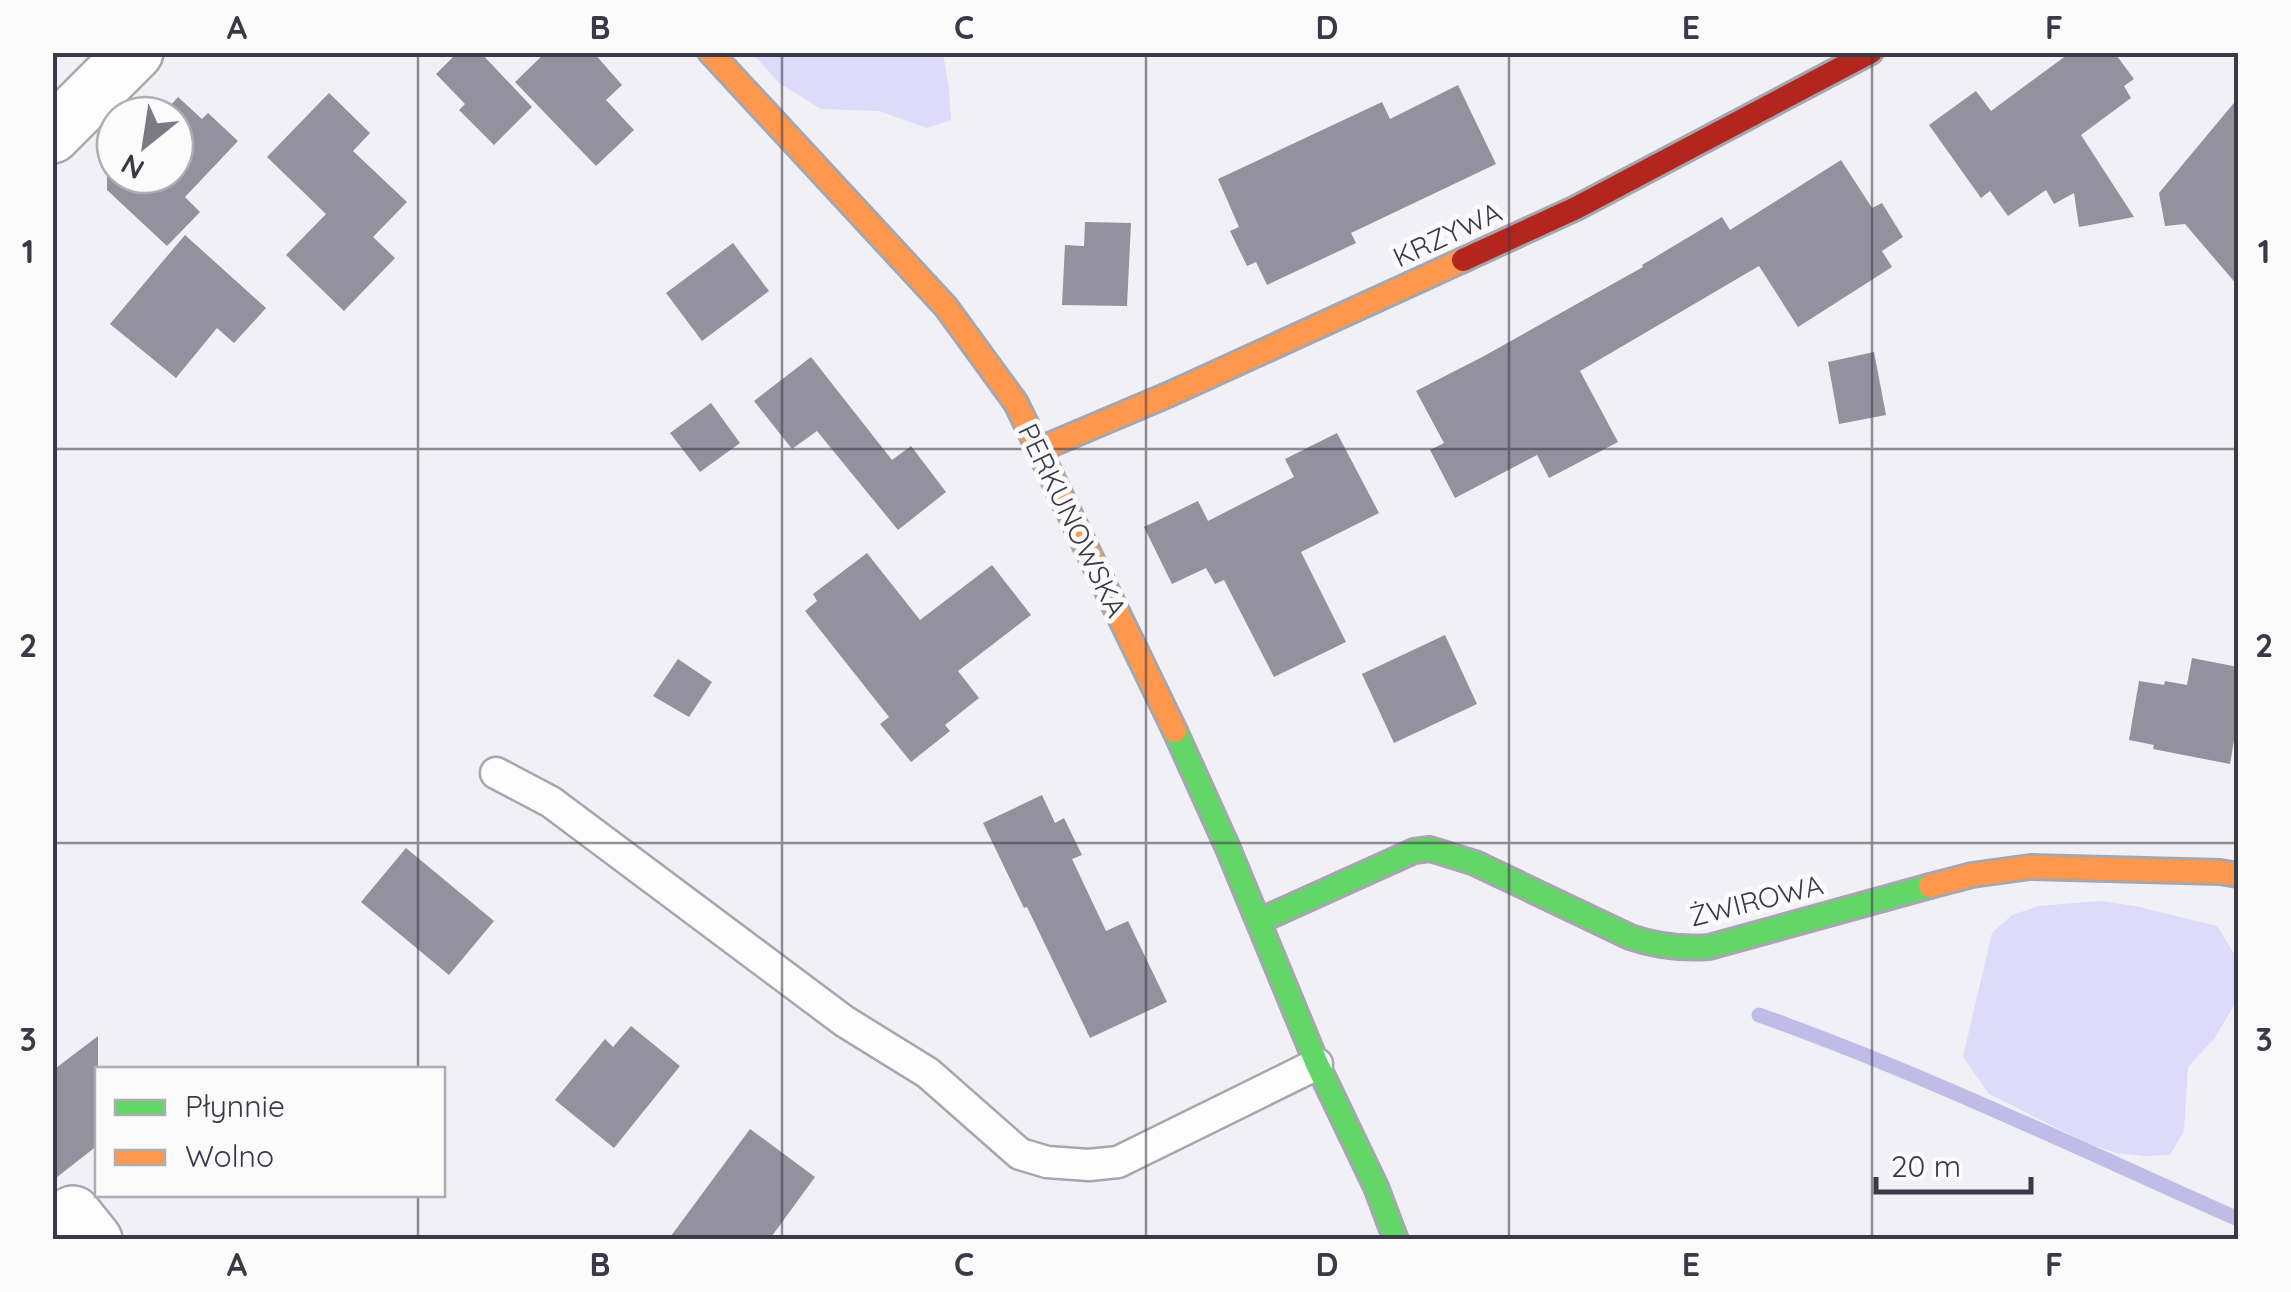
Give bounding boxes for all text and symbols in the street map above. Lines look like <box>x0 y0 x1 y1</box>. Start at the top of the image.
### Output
text: A <box>227 7 248 47</box>
text: B <box>590 7 610 47</box>
text: C <box>954 7 974 47</box>
text: D <box>1316 7 1338 47</box>
text: E <box>1682 7 1700 47</box>
text: F <box>2045 7 2063 47</box>
north arrow <box>95 95 195 195</box>
text: N <box>115 147 150 187</box>
street label: KRZYWA <box>1387 194 1507 274</box>
text: 1 <box>22 231 34 271</box>
text: 1 <box>2258 231 2270 271</box>
street label: PERKUNOWSKA <box>1011 417 1135 623</box>
text: 2 <box>19 625 37 665</box>
text: 2 <box>2255 625 2273 665</box>
street label: ŻWIROWA <box>1686 867 1826 933</box>
text: 3 <box>19 1019 37 1059</box>
text: 3 <box>2255 1019 2273 1059</box>
legend <box>95 1067 445 1197</box>
text: Płynnie <box>185 1087 285 1125</box>
scale bar <box>1876 1132 2031 1194</box>
text: Wolno <box>185 1137 274 1175</box>
text: 20 m <box>1891 1147 1961 1185</box>
text: A <box>227 1244 248 1284</box>
text: B <box>590 1244 610 1284</box>
text: C <box>954 1244 974 1284</box>
text: D <box>1316 1244 1338 1284</box>
text: E <box>1682 1244 1700 1284</box>
text: F <box>2045 1244 2063 1284</box>

